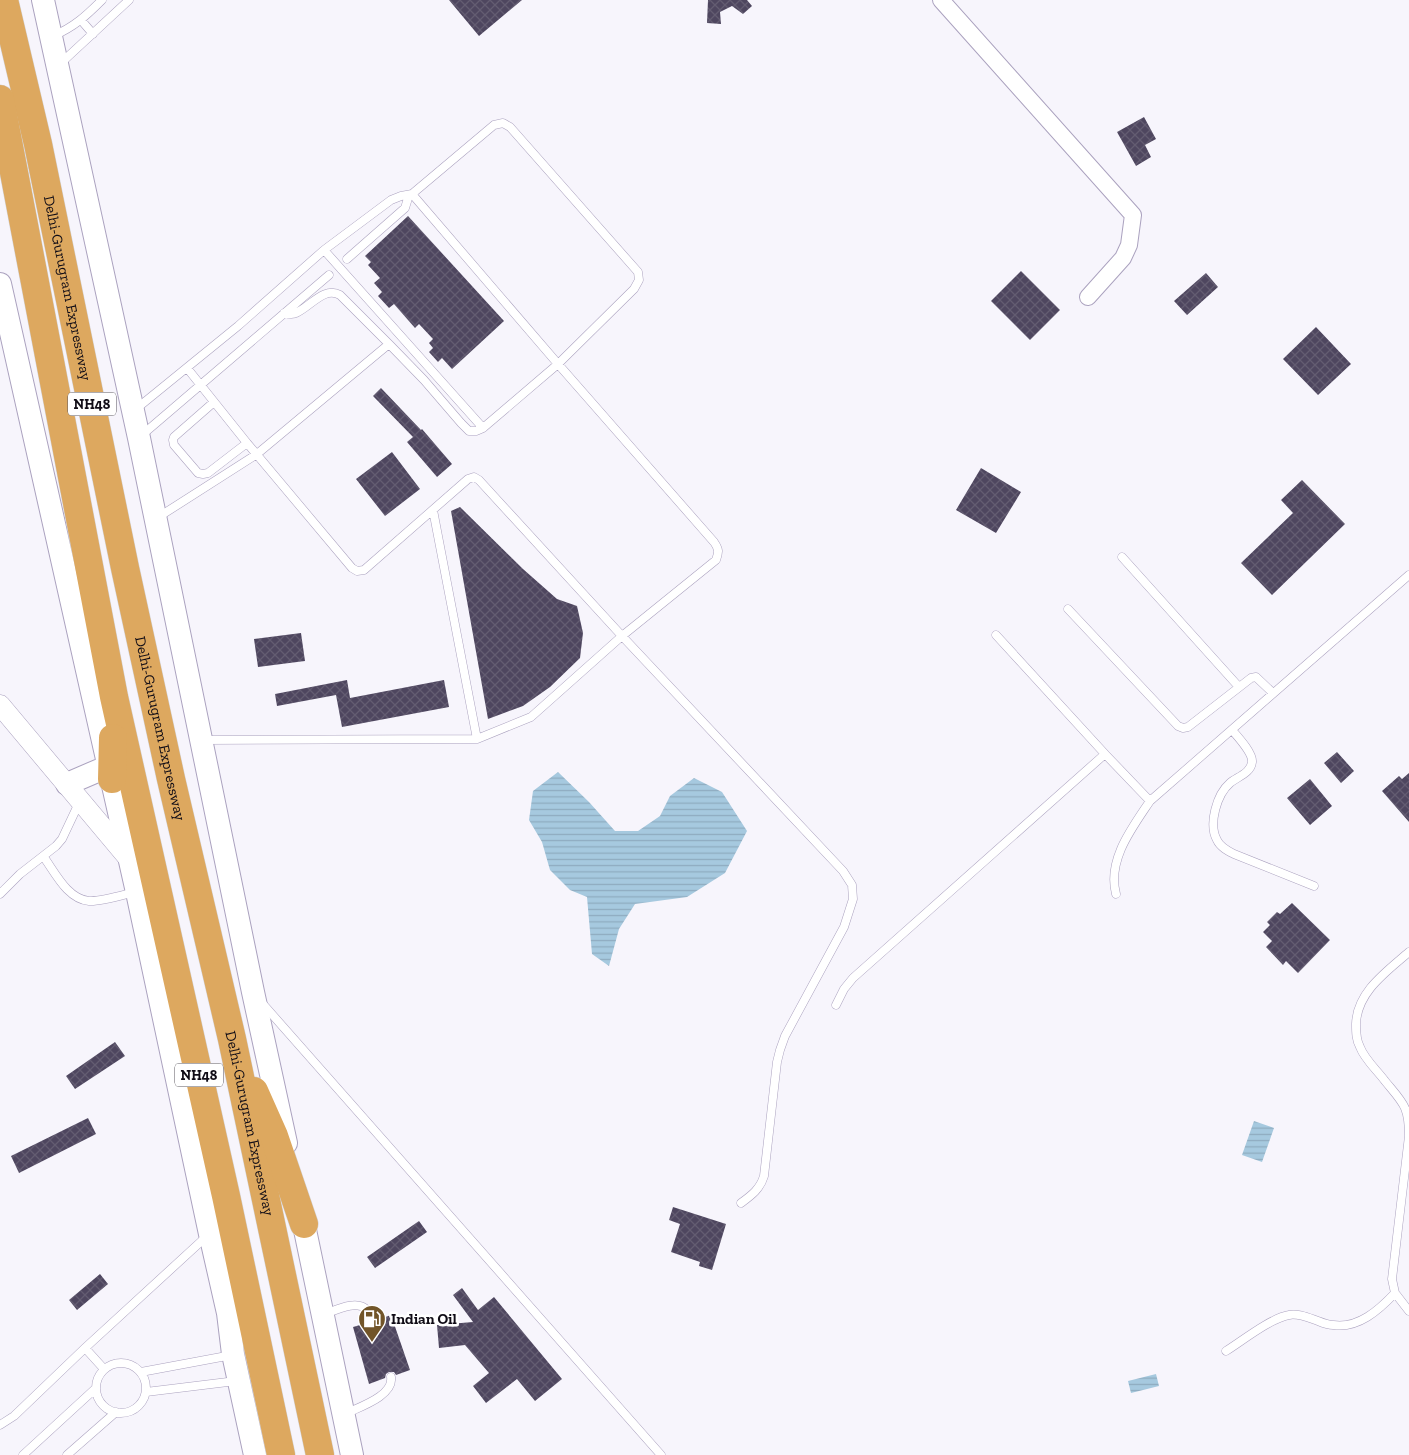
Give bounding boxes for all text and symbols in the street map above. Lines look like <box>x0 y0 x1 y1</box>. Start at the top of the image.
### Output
street label: Delhi-Gurugram Expressway <box>40 194 95 382</box>
road number: NH48 <box>68 392 116 416</box>
street label: Delhi-Gurugram Expressway <box>131 634 190 823</box>
street label: Delhi-Gurugram Expressway <box>221 1029 278 1218</box>
road number: NH48 <box>175 1064 223 1086</box>
fuel station icon: Indian Oil <box>357 1304 387 1343</box>
place label: Indian Oil <box>391 1310 457 1328</box>

